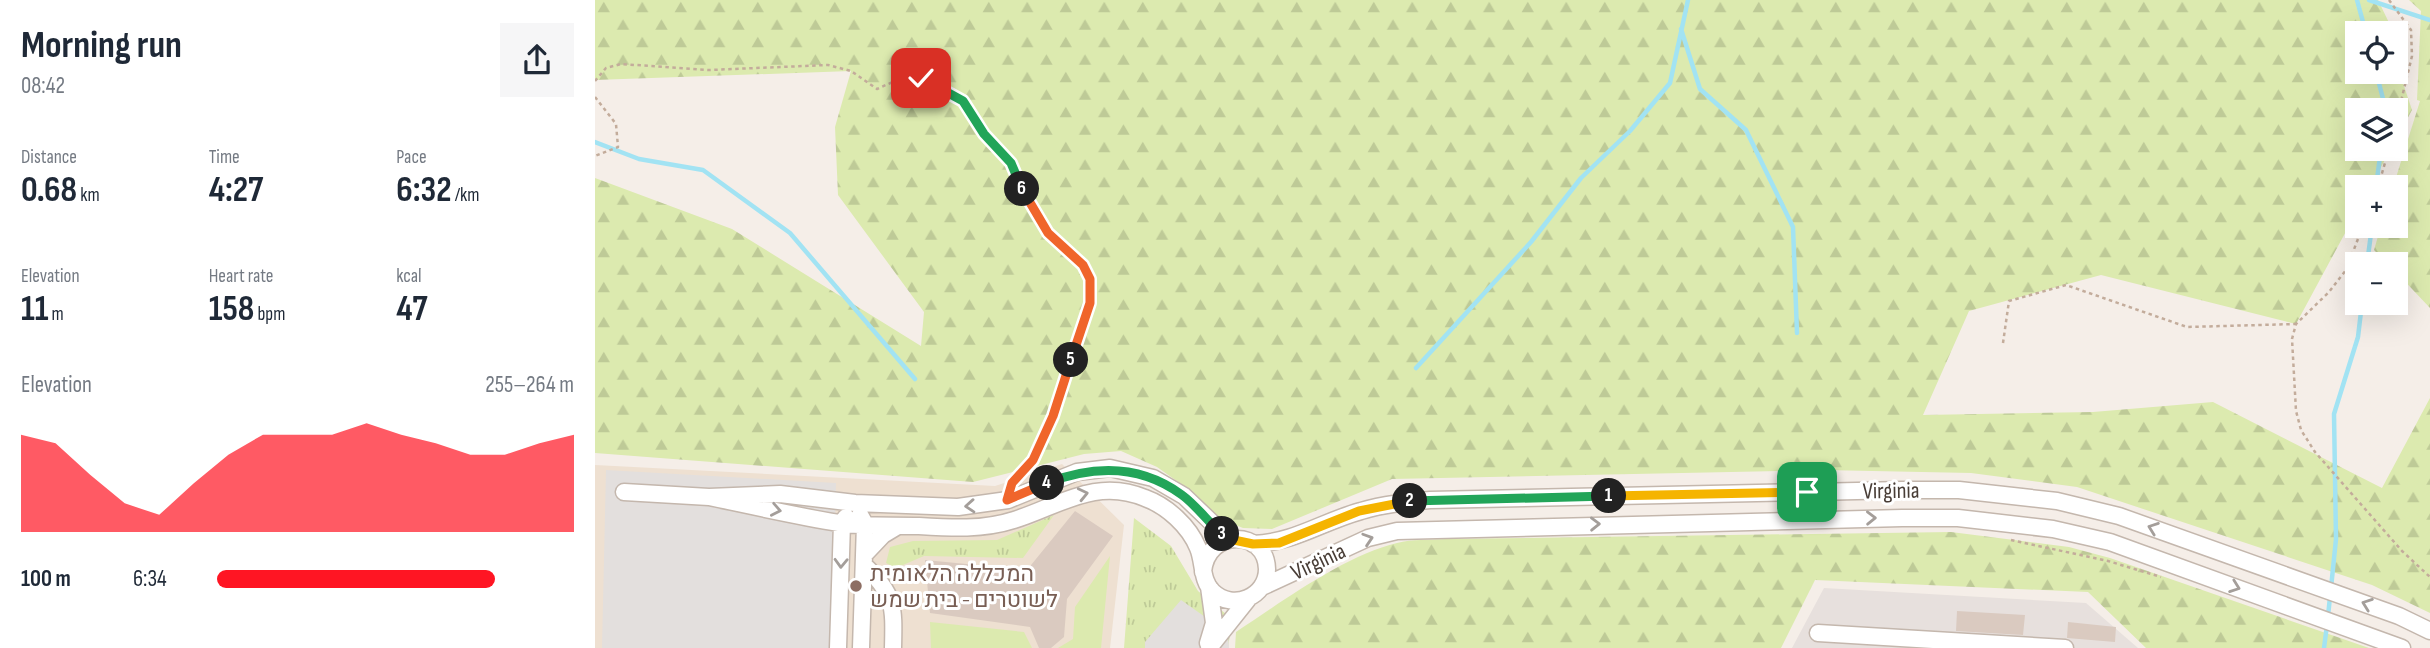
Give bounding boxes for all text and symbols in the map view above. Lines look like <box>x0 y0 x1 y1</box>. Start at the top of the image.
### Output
map controls <box>2345 21 2408 315</box>
button: locate <box>2345 21 2408 84</box>
text: Morning run <box>21 23 182 68</box>
button: share <box>500 23 574 97</box>
pin <box>891 48 951 108</box>
icon: check <box>902 59 940 97</box>
text: 08:42 <box>21 72 65 100</box>
button: layers <box>2345 98 2408 161</box>
text: Distance <box>21 146 77 169</box>
text: Time <box>209 146 240 169</box>
text: Pace <box>396 146 427 169</box>
text: 0.68 <box>21 169 77 212</box>
text: 4:27 <box>209 169 263 212</box>
text: 6:32 <box>396 169 452 212</box>
pin: 6 <box>1005 172 1039 206</box>
button: + <box>2345 175 2408 238</box>
text: 6 <box>1017 177 1026 200</box>
text: km <box>77 184 100 207</box>
text: /km <box>452 184 479 207</box>
button: − <box>2345 252 2408 315</box>
text: Elevation <box>21 265 80 288</box>
text: Heart rate <box>209 265 274 288</box>
text: kcal <box>396 265 421 288</box>
text: 11 <box>21 288 48 331</box>
text: 158 <box>209 288 254 331</box>
text: 47 <box>396 288 427 331</box>
text: m <box>48 303 64 326</box>
text: bpm <box>254 303 285 326</box>
pin: 5 <box>1053 342 1089 378</box>
text: 5 <box>1066 348 1075 371</box>
text: Elevation <box>21 371 92 399</box>
text: 255–264 m <box>485 371 574 399</box>
pin <box>1777 462 1837 522</box>
pin: 4 <box>1029 466 1065 500</box>
text: 4 <box>1042 471 1051 494</box>
icon: arrive <box>1788 473 1826 511</box>
street label: Virginia <box>1862 477 1920 505</box>
pin: 1 <box>1591 478 1627 514</box>
pin: 2 <box>1393 484 1427 518</box>
text: 1 <box>1605 484 1612 507</box>
one-way arrow <box>1077 487 1089 502</box>
text: 2 <box>1405 489 1414 512</box>
one-way arrow <box>964 498 975 513</box>
one-way arrow <box>770 502 782 517</box>
one-way arrow <box>1866 511 1877 526</box>
pin: 3 <box>1205 516 1239 552</box>
one-way arrow <box>1590 516 1600 532</box>
text: 3 <box>1217 522 1226 545</box>
one-way arrow <box>2147 522 2159 536</box>
one-way arrow <box>1362 532 1374 547</box>
street label: Virginia <box>1287 537 1350 587</box>
one-way arrow <box>833 558 848 569</box>
place label: המכללה הלאומית לשוטרים - בית שמש <box>870 560 1058 614</box>
text: 100 m <box>21 565 71 593</box>
text: 6:34 <box>133 565 167 593</box>
marker: המכללה הלאומית לשוטרים - בית שמש <box>848 578 864 594</box>
one-way arrow <box>2229 579 2241 593</box>
one-way arrow <box>2362 599 2374 613</box>

